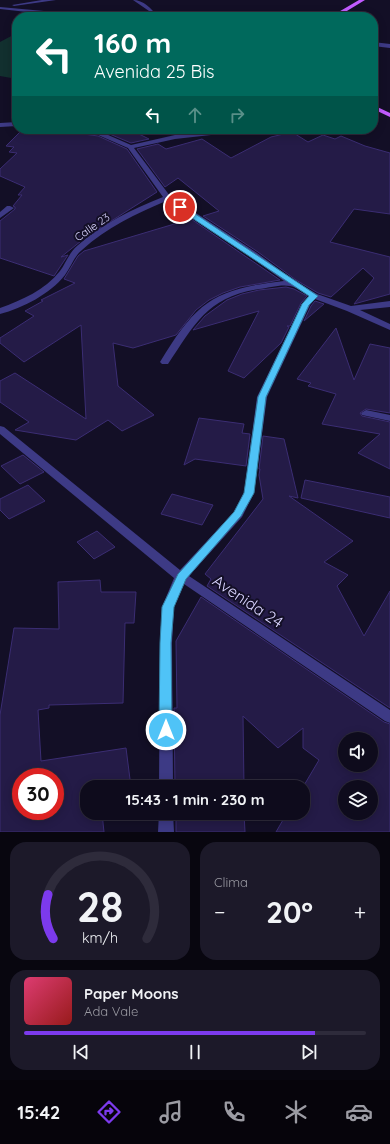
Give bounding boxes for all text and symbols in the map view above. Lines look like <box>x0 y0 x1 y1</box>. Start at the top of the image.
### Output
text: 160 m <box>94 25 171 60</box>
icon: left <box>28 28 80 80</box>
text: Avenida 25 Bis <box>94 60 214 83</box>
icon: left <box>142 104 164 126</box>
icon: ahead <box>184 104 206 126</box>
icon: right <box>226 104 248 126</box>
pin <box>163 190 197 224</box>
icon: arrive <box>169 196 191 218</box>
street label: Calle 23 <box>72 210 113 244</box>
street label: Avenida 24 <box>209 570 287 632</box>
position arrow <box>145 709 187 751</box>
map controls <box>338 732 378 820</box>
button: sound <box>338 732 378 772</box>
speed limit sign: 30 <box>12 768 64 820</box>
button: layers <box>338 780 378 820</box>
text: 15:43 · 1 min · 230 m <box>125 790 265 809</box>
text: Clima <box>214 874 248 890</box>
text: 28 <box>77 880 123 932</box>
text: 20° <box>266 893 313 931</box>
text: − <box>214 898 225 926</box>
text: + <box>354 898 366 926</box>
text: km/h <box>82 929 118 947</box>
text: Paper Moons <box>84 984 179 1003</box>
text: Ada Vale <box>84 1003 138 1019</box>
icon: previous <box>70 1041 92 1063</box>
icon: pause <box>184 1041 206 1063</box>
icon: next <box>298 1041 320 1063</box>
icon: directions <box>95 1098 123 1126</box>
icon: music <box>157 1098 185 1126</box>
icon: phone <box>220 1098 248 1126</box>
icon: climate <box>282 1098 310 1126</box>
icon: car <box>345 1098 373 1126</box>
text: 15:42 <box>17 1101 60 1124</box>

